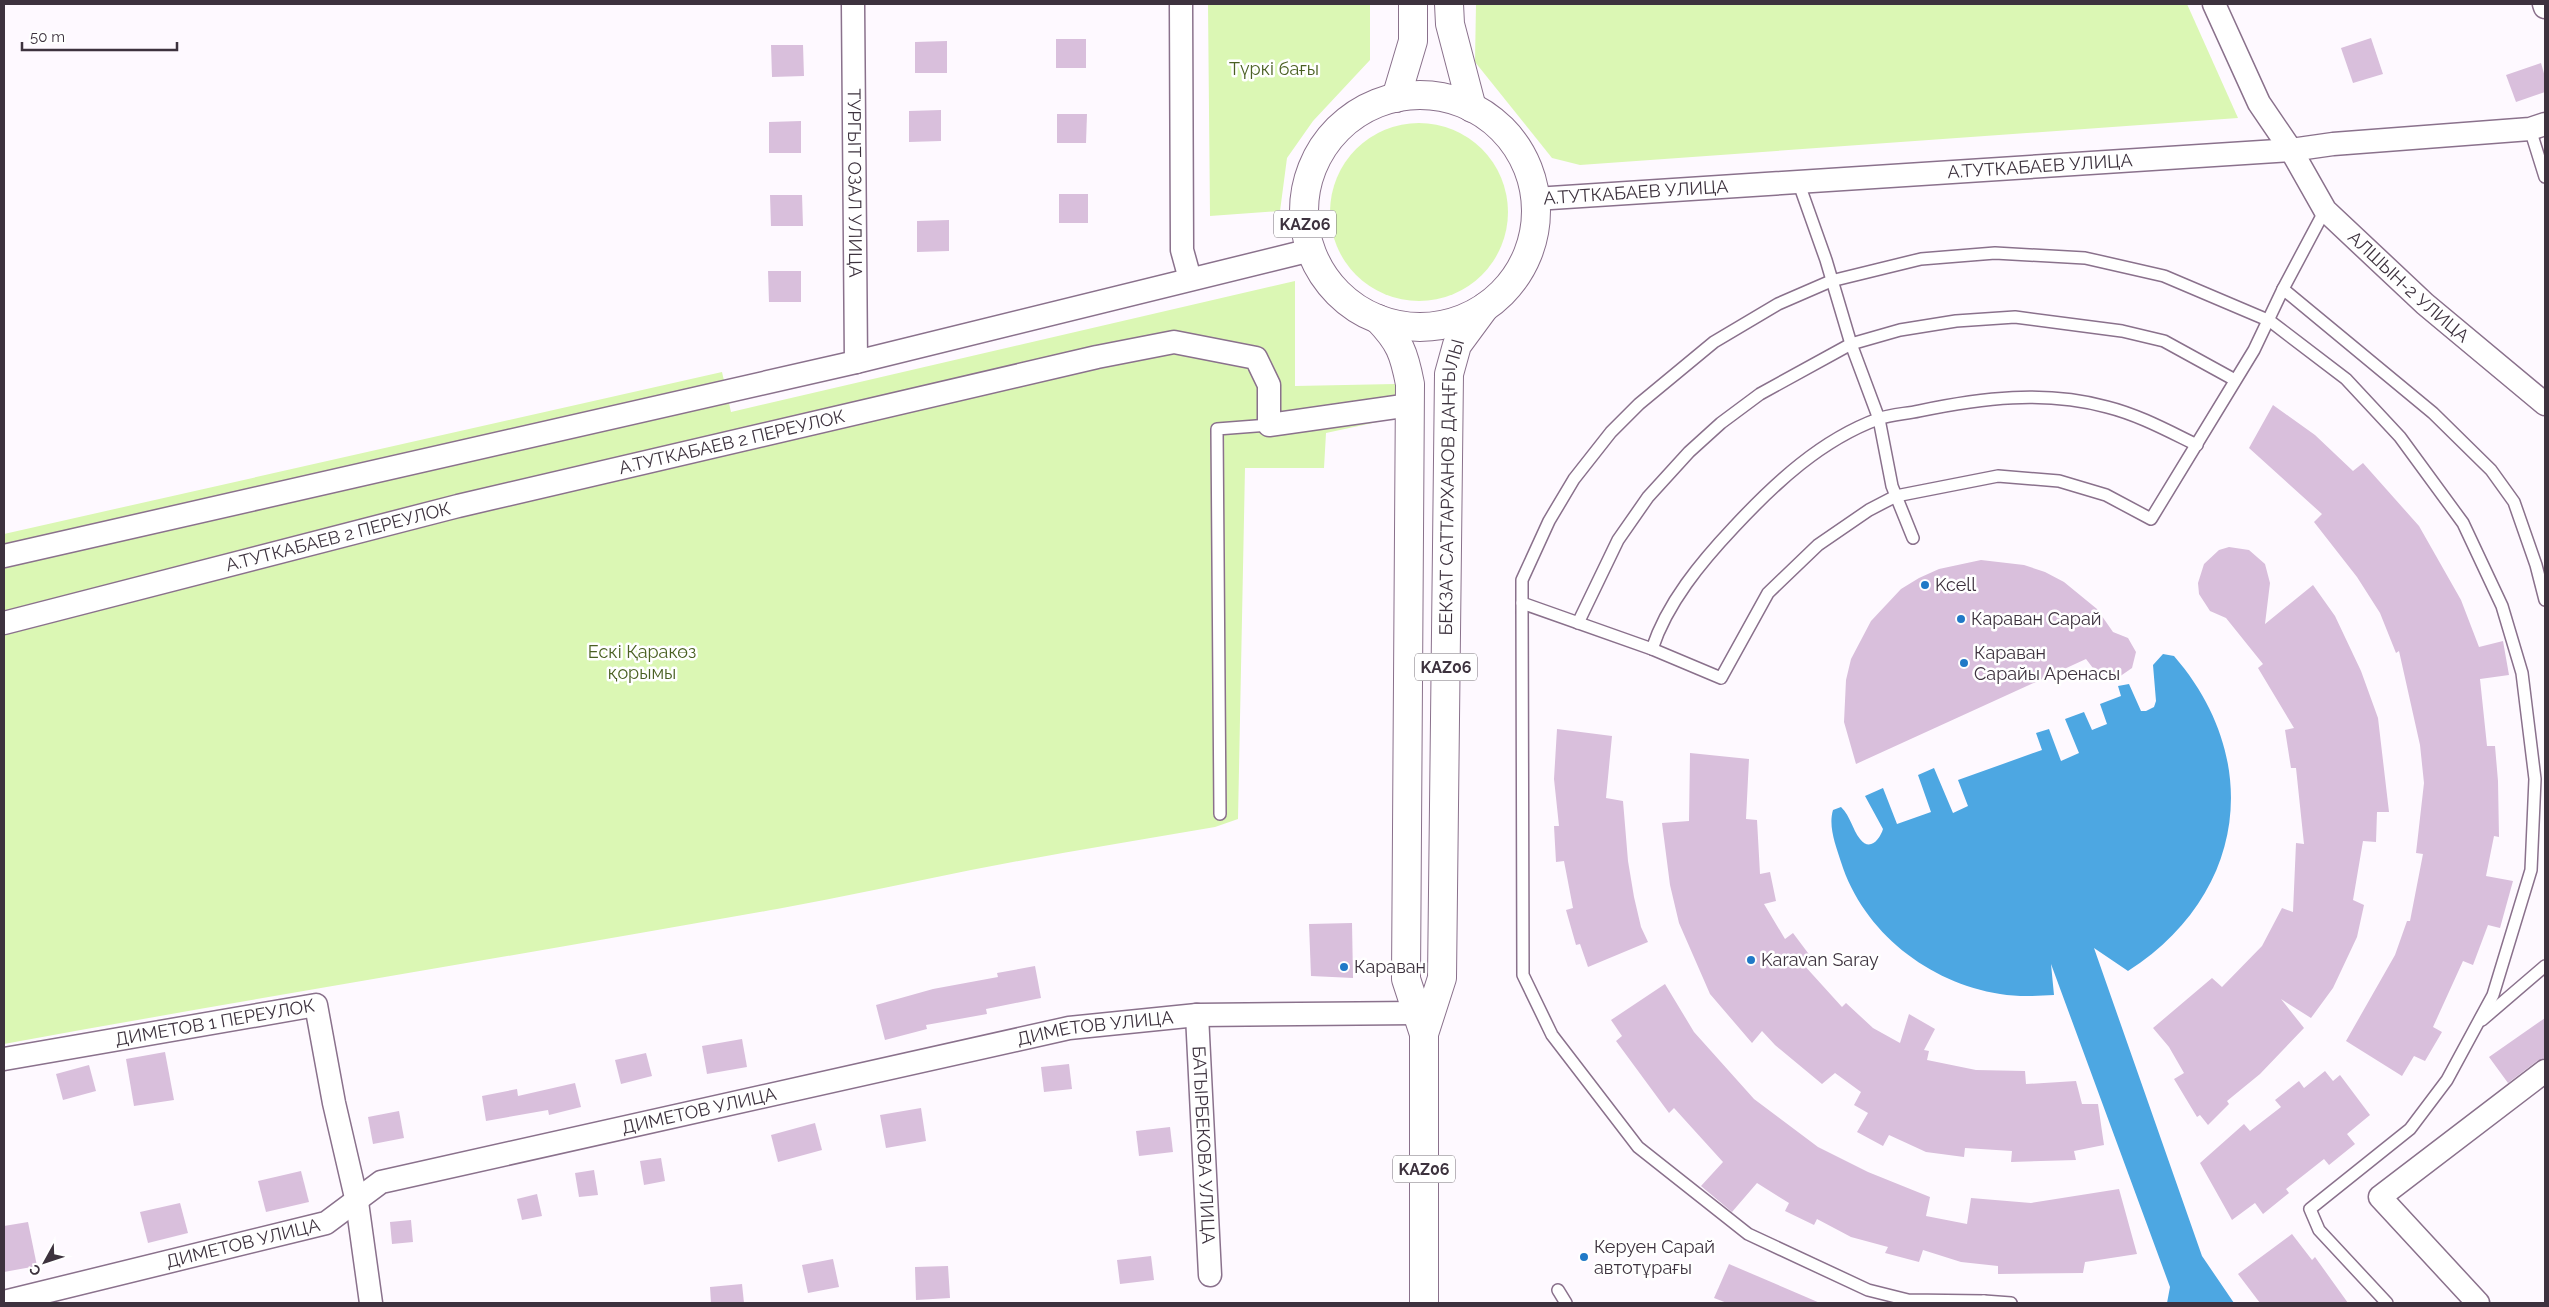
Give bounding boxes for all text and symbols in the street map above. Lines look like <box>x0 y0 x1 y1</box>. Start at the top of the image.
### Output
scale bar <box>22 20 178 52</box>
text: 50 m <box>30 28 65 46</box>
park label: Түркі бағы <box>1229 58 1319 79</box>
street label: ТУРГЫТ ОЗАЛ УЛИЦА <box>844 88 866 278</box>
street label: А.ТУТКАБАЕВ УЛИЦА <box>1947 149 2133 182</box>
street label: А.ТУТКАБАЕВ УЛИЦА <box>1543 175 1729 208</box>
road number: KАZ06 <box>1274 210 1336 238</box>
street label: АЛШЫН-2 УЛИЦА <box>2344 226 2474 346</box>
street label: БЕКЗАТ САТТАРХАНОВ ДАҢҒЫЛЫ <box>1435 337 1468 635</box>
street label: А.ТУТКАБАЕВ 2 ПЕРЕУЛОК <box>617 405 847 478</box>
street label: А.ТУТКАБАЕВ 2 ПЕРЕУЛОК <box>223 497 453 575</box>
place label: Kcell <box>1935 574 1976 595</box>
marker: Kcell <box>1919 579 1931 591</box>
place label: Караван Сарай <box>1971 608 2101 629</box>
marker: Караван Сарай <box>1955 613 1967 625</box>
park label: Ескі Қаракөз қорымы <box>588 641 696 683</box>
place label: Караван Сарайы Аренасы <box>1974 642 2120 684</box>
road number: KАZ06 <box>1415 654 1477 680</box>
marker: Караван Сарайы Аренасы <box>1958 657 1970 669</box>
place label: Karavan Saray <box>1761 949 1879 970</box>
marker: Karavan Saray <box>1745 954 1757 966</box>
place label: Караван <box>1354 956 1426 977</box>
marker: Караван <box>1338 961 1350 973</box>
street label: ДИМЕТОВ 1 ПЕРЕУЛОК <box>113 994 316 1050</box>
street label: ДИМЕТОВ УЛИЦА <box>1015 1006 1174 1049</box>
street label: БАТЫРБЕКОВА УЛИЦА <box>1189 1045 1219 1244</box>
street label: ДИМЕТОВ УЛИЦА <box>620 1083 778 1138</box>
road number: KАZ06 <box>1393 1156 1455 1182</box>
street label: ДИМЕТОВ УЛИЦА <box>164 1214 322 1272</box>
place label: Керуен Сарай автотұрағы <box>1594 1236 1715 1278</box>
north arrow <box>20 1237 70 1287</box>
marker: Керуен Сарай автотұрағы <box>1578 1251 1590 1263</box>
text: С <box>26 1261 44 1279</box>

